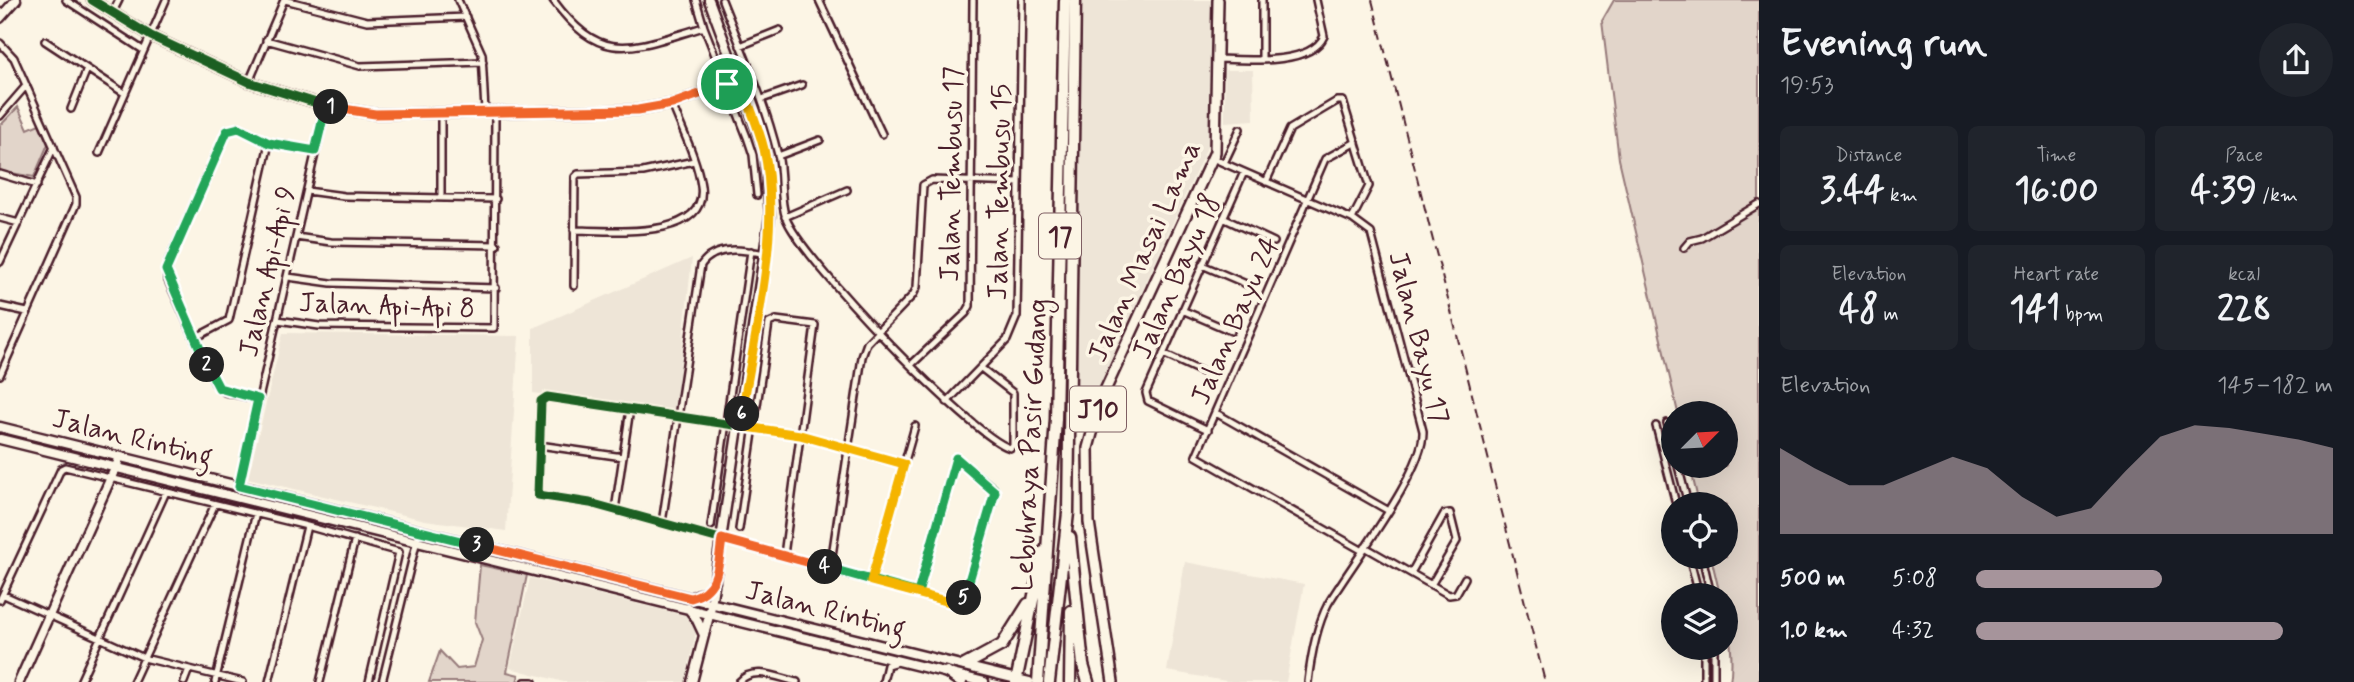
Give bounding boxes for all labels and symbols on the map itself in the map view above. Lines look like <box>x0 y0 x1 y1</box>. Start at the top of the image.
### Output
pin <box>697 54 757 114</box>
street label: Jalan Tembusu 17 <box>932 66 973 282</box>
street label: Jalan Tembusu 15 <box>980 83 1021 301</box>
pin: 1 <box>314 90 348 124</box>
street label: Jalan Masai Lama <box>1080 136 1211 368</box>
street label: Jalan Api-Api 9 <box>231 182 309 361</box>
street label: Jalan Bayu 18 <box>1124 188 1230 366</box>
road number: 17 <box>1039 214 1081 258</box>
street label: Jalan Bayu 24 <box>1183 231 1290 411</box>
street label: Jalan Bayu 17 <box>1378 248 1457 428</box>
street label: Jalan Api-Api 8 <box>298 285 476 331</box>
street label: Lebuhraya Pasir Gudang <box>1005 298 1060 593</box>
pin: 2 <box>190 348 224 382</box>
road number: J10 <box>1070 386 1126 432</box>
pin: 6 <box>724 396 760 432</box>
street label: Jalan Rinting <box>48 401 216 479</box>
north arrow <box>1661 401 1738 478</box>
pin: 3 <box>460 528 494 562</box>
pin: 4 <box>808 550 842 584</box>
street label: Jalan Rinting <box>741 573 909 651</box>
pin: 5 <box>946 580 982 616</box>

